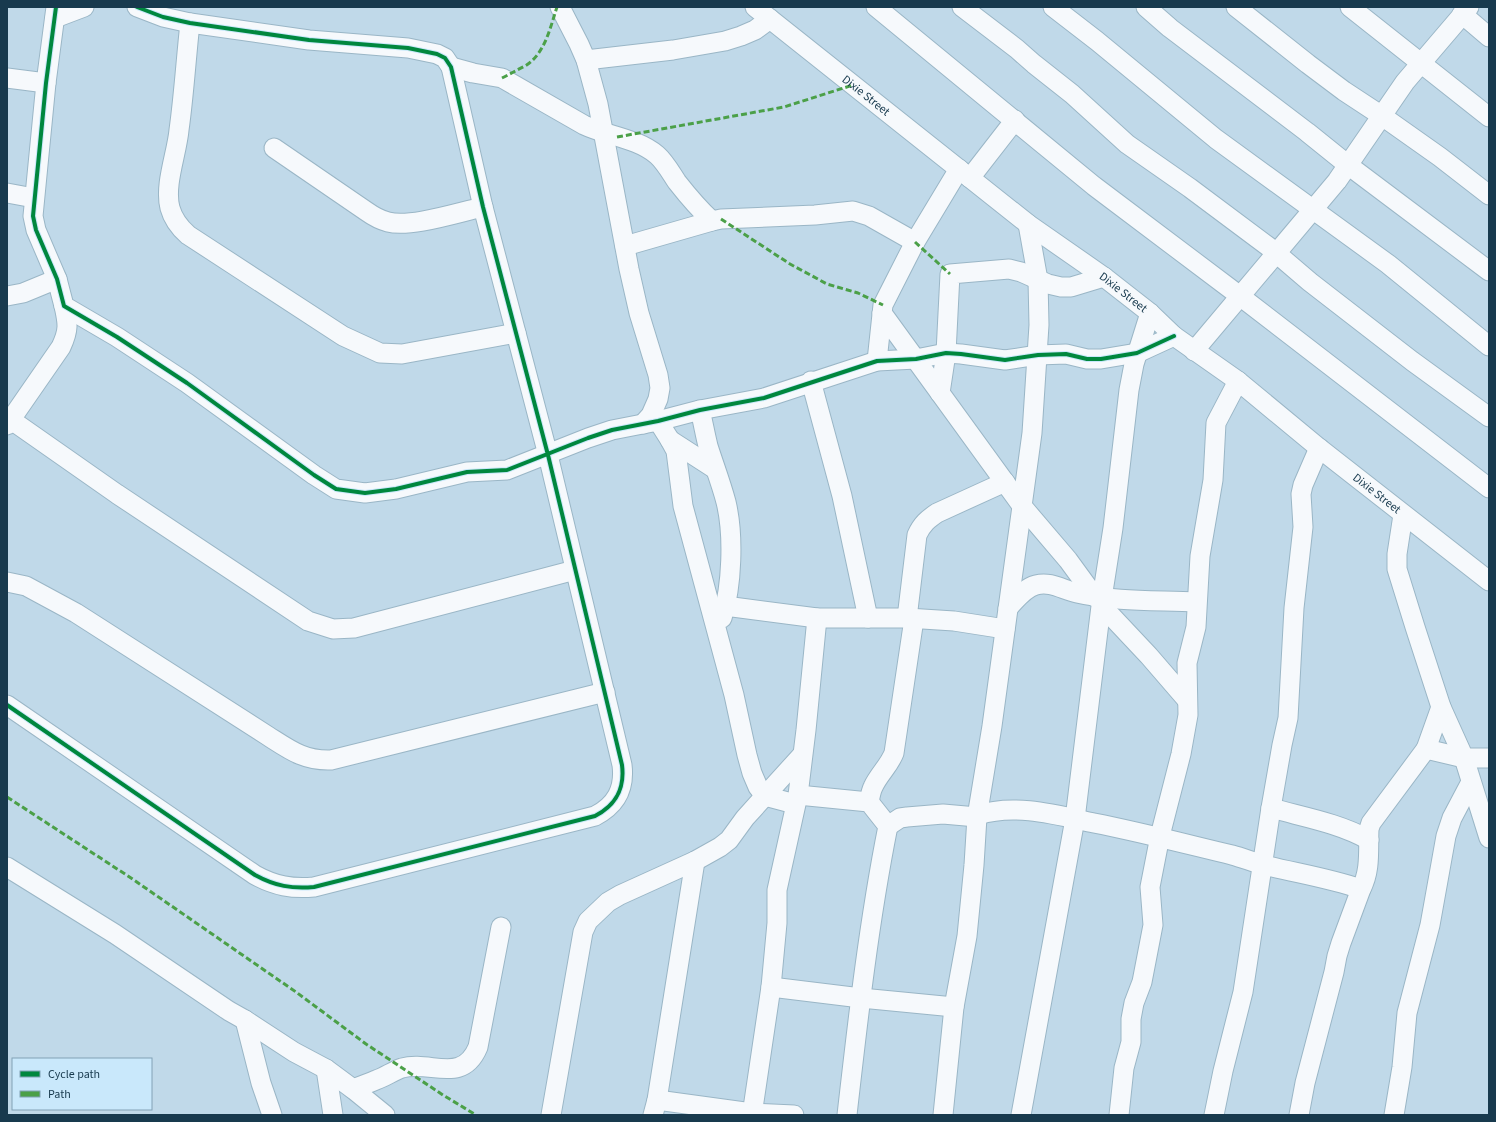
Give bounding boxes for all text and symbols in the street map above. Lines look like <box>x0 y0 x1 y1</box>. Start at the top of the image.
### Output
street label: Dixie Street <box>839 71 894 120</box>
street label: Dixie Street <box>1096 268 1151 316</box>
street label: Dixie Street <box>1349 469 1405 518</box>
legend <box>12 1058 152 1110</box>
text: Cycle path <box>48 1066 100 1083</box>
text: Path <box>48 1086 71 1103</box>

